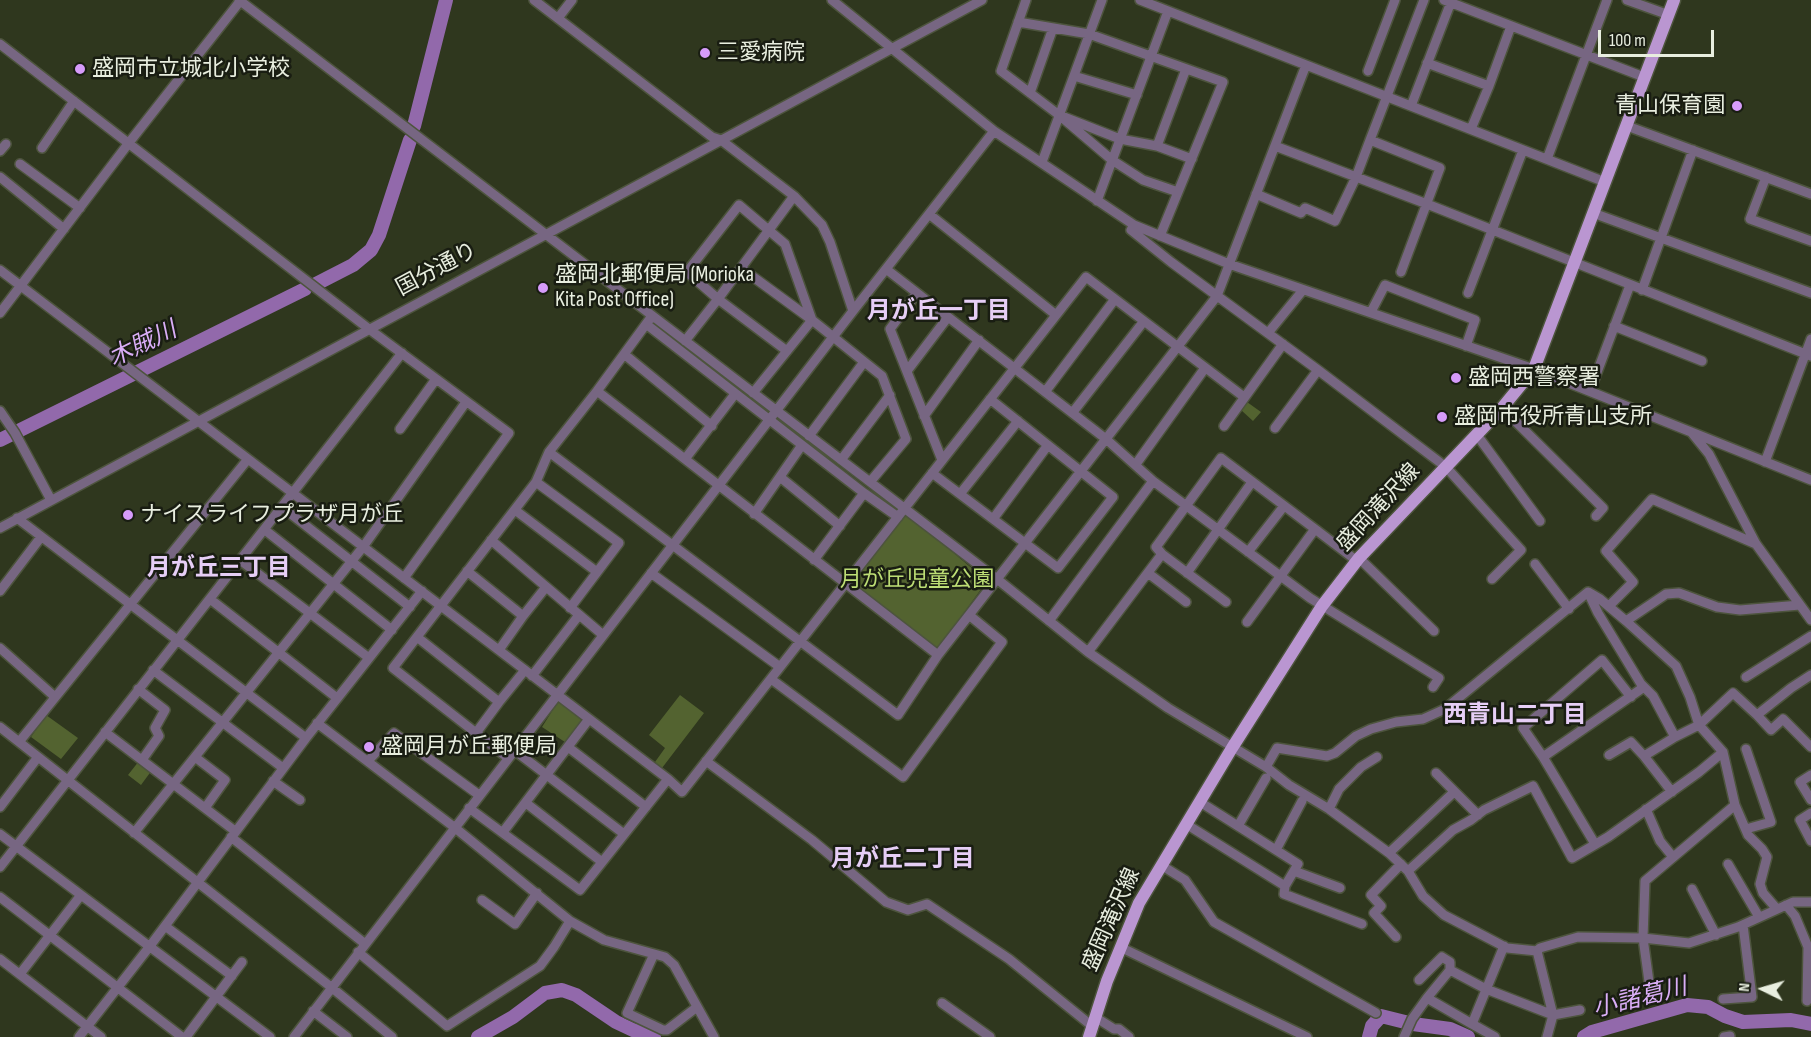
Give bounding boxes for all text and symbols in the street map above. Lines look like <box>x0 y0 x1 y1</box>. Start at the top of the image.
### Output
scale bar <box>1601 18 1716 56</box>
text: 100 m <box>1609 30 1646 51</box>
place label: 三愛病院 <box>717 40 805 66</box>
marker: 三愛病院 <box>698 46 712 60</box>
place label: 盛岡市立城北小学校 <box>92 56 290 82</box>
marker: 盛岡市立城北小学校 <box>73 62 87 76</box>
place label: 青山保育園 <box>1615 93 1725 119</box>
marker: 青山保育園 <box>1730 99 1744 113</box>
street label: 国分通り <box>392 238 482 302</box>
place label: 盛岡北郵便局 (Morioka Kita Post Office) <box>555 262 754 314</box>
marker: 盛岡北郵便局 (Morioka Kita Post Office) <box>536 281 550 295</box>
district label: 月が丘一丁目 <box>867 298 1011 326</box>
water label: 木賊川 <box>104 316 182 374</box>
place label: 盛岡西警察署 <box>1468 365 1600 391</box>
marker: 盛岡西警察署 <box>1449 371 1463 385</box>
place label: 盛岡市役所青山支所 <box>1454 404 1652 430</box>
marker: 盛岡市役所青山支所 <box>1435 410 1449 424</box>
street label: 盛岡滝沢線 <box>1332 459 1426 557</box>
place label: ナイスライフプラザ月が丘 <box>140 502 404 528</box>
marker: ナイスライフプラザ月が丘 <box>121 508 135 522</box>
district label: 月が丘三丁目 <box>147 555 291 583</box>
park label: 月が丘児童公園 <box>840 567 994 593</box>
district label: 西青山二丁目 <box>1443 702 1587 730</box>
place label: 盛岡月が丘郵便局 <box>381 734 557 760</box>
marker: 盛岡月が丘郵便局 <box>362 740 376 754</box>
district label: 月が丘二丁目 <box>831 846 975 874</box>
street label: 盛岡滝沢線 <box>1078 864 1146 976</box>
north arrow <box>1733 959 1793 1019</box>
water label: 小諸葛川 <box>1590 973 1690 1025</box>
text: N <box>1735 982 1754 992</box>

